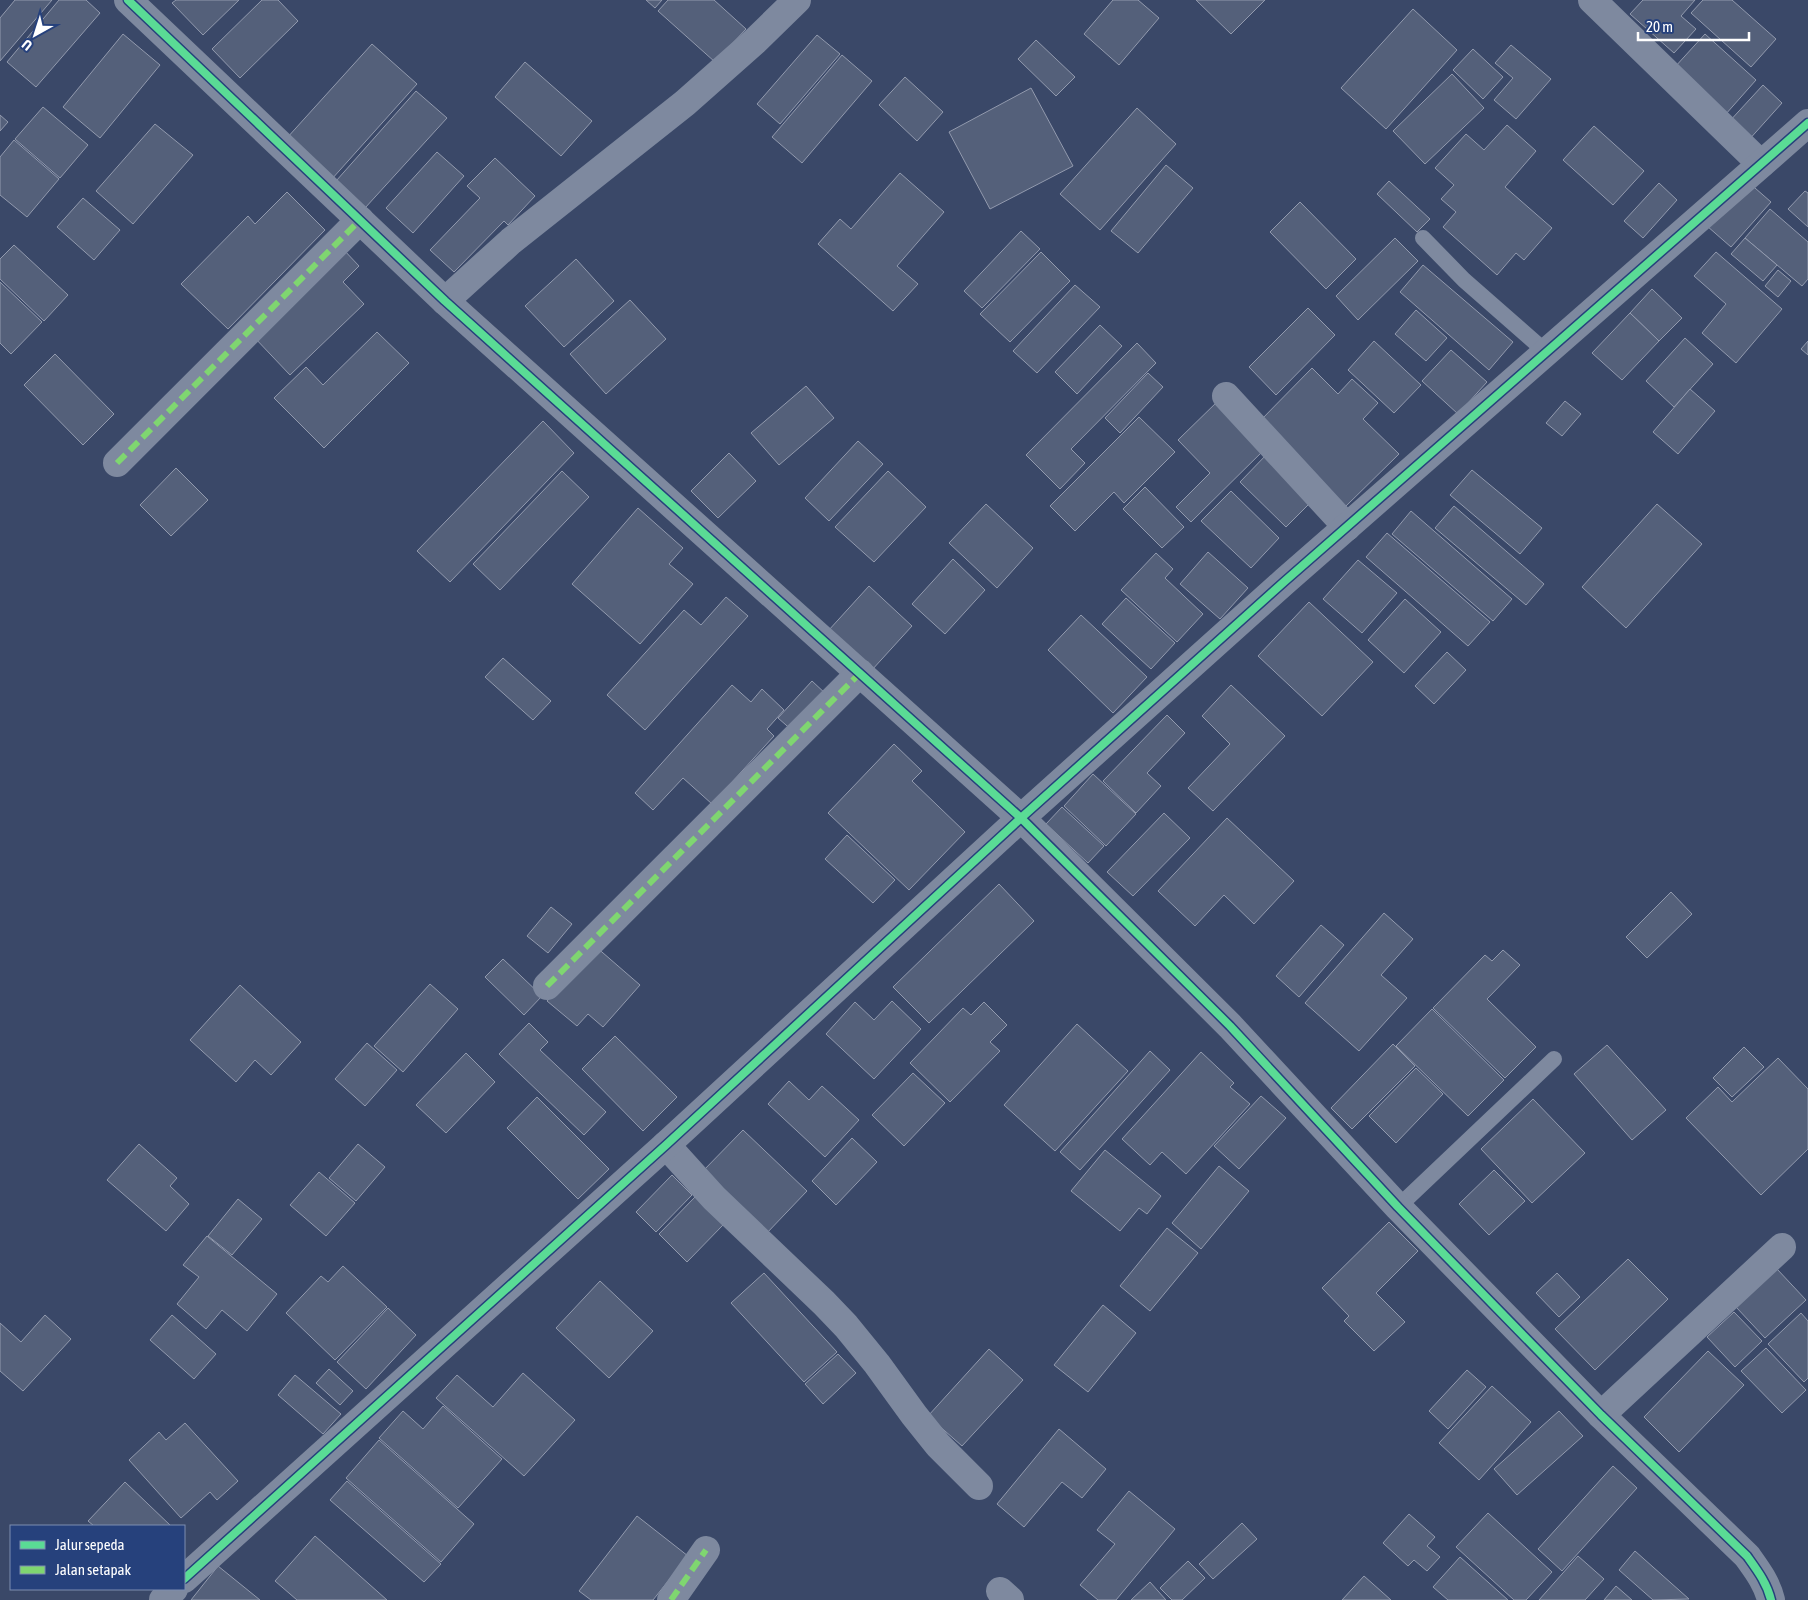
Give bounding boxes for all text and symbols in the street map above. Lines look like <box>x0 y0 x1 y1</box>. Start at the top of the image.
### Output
north arrow <box>10 10 60 60</box>
scale bar <box>1638 10 1749 42</box>
text: 20 m <box>1646 18 1673 35</box>
text: U <box>19 36 35 54</box>
legend <box>10 1525 185 1590</box>
text: Jalur sepeda <box>55 1536 125 1553</box>
text: Jalan setapak <box>55 1561 132 1578</box>

